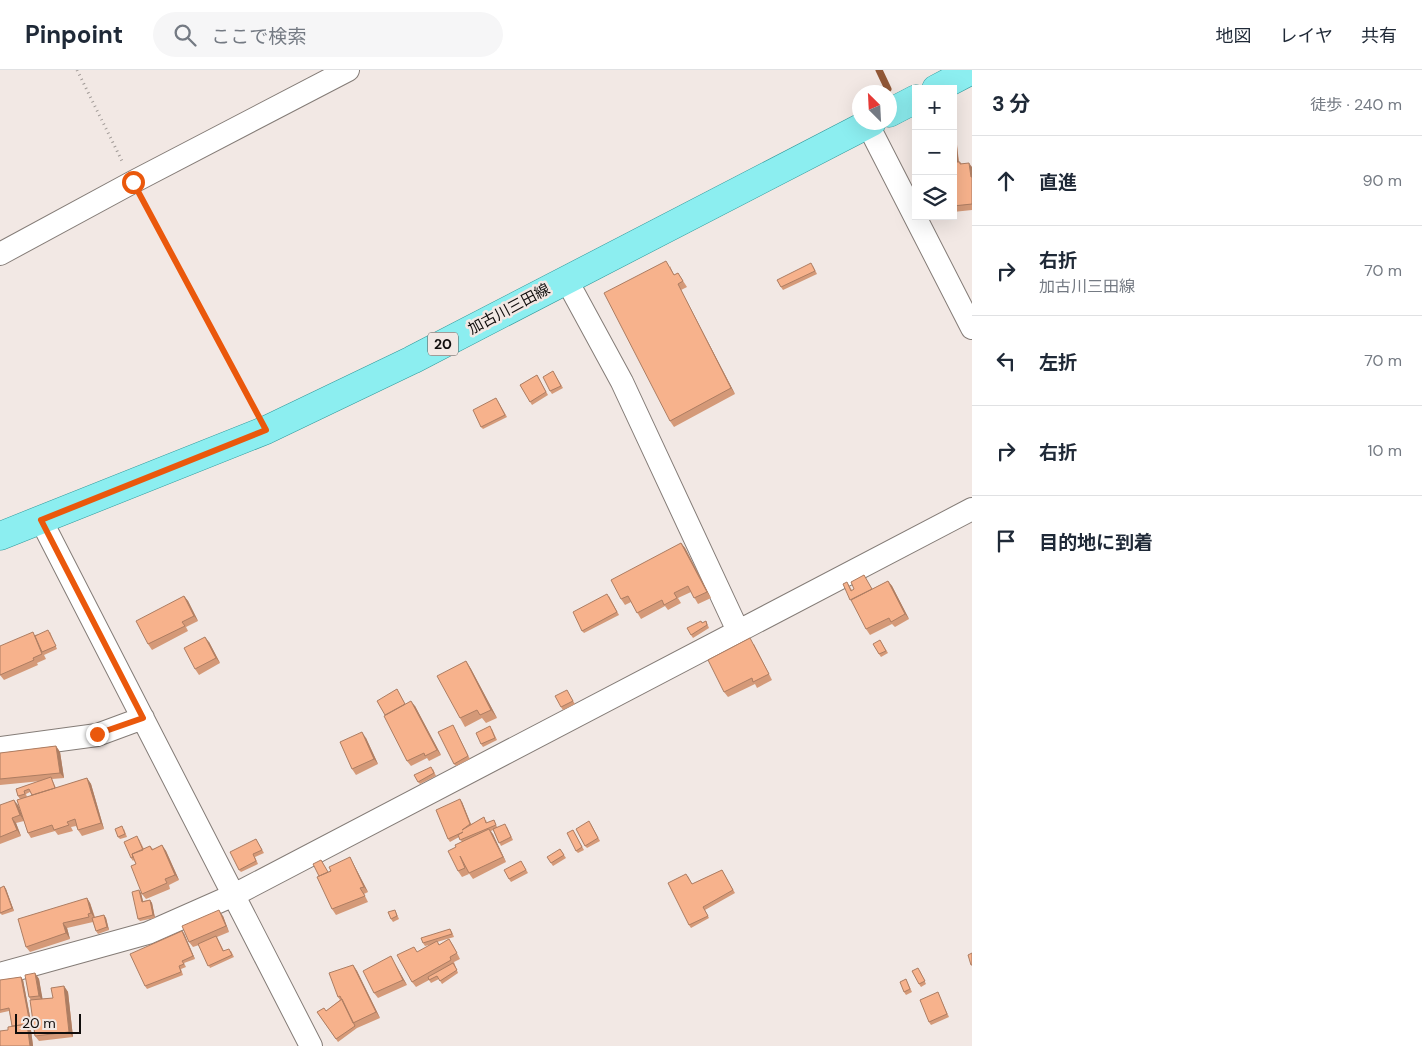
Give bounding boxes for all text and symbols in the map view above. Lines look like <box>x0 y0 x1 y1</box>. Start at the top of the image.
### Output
search box <box>153 12 503 57</box>
text: Pinpoint <box>25 19 123 50</box>
icon: search <box>171 21 199 49</box>
text: ここで検索 <box>211 24 306 49</box>
text: 地図 <box>1216 24 1252 48</box>
text: レイヤ <box>1280 24 1333 48</box>
text: 共有 <box>1361 24 1397 48</box>
north arrow <box>852 85 897 130</box>
map controls <box>912 85 957 220</box>
button: + <box>912 85 957 130</box>
text: 3 分 <box>992 90 1031 118</box>
text: 徒歩 · 240 m <box>1310 94 1402 115</box>
button: − <box>912 130 957 175</box>
icon: ahead <box>992 167 1020 195</box>
text: 直進 <box>1039 170 1077 195</box>
text: 90 m <box>1362 170 1402 191</box>
route start <box>122 171 145 194</box>
button: layers <box>912 175 957 220</box>
text: 右折 <box>1039 248 1077 273</box>
icon: right <box>992 257 1020 285</box>
text: 70 m <box>1364 260 1402 281</box>
text: 加古川三田線 <box>1039 276 1135 297</box>
street label: 加古川三田線 <box>465 279 553 339</box>
road number: 20 <box>428 332 458 356</box>
icon: left <box>992 347 1020 375</box>
text: 左折 <box>1039 350 1077 375</box>
text: 70 m <box>1364 350 1402 371</box>
icon: right <box>992 437 1020 465</box>
text: 右折 <box>1039 440 1077 465</box>
text: 10 m <box>1368 440 1402 461</box>
icon: arrive <box>992 527 1020 555</box>
text: 目的地に到着 <box>1039 530 1153 555</box>
route end <box>86 723 109 746</box>
scale bar <box>15 1011 81 1034</box>
text: 20 m <box>22 1014 56 1032</box>

